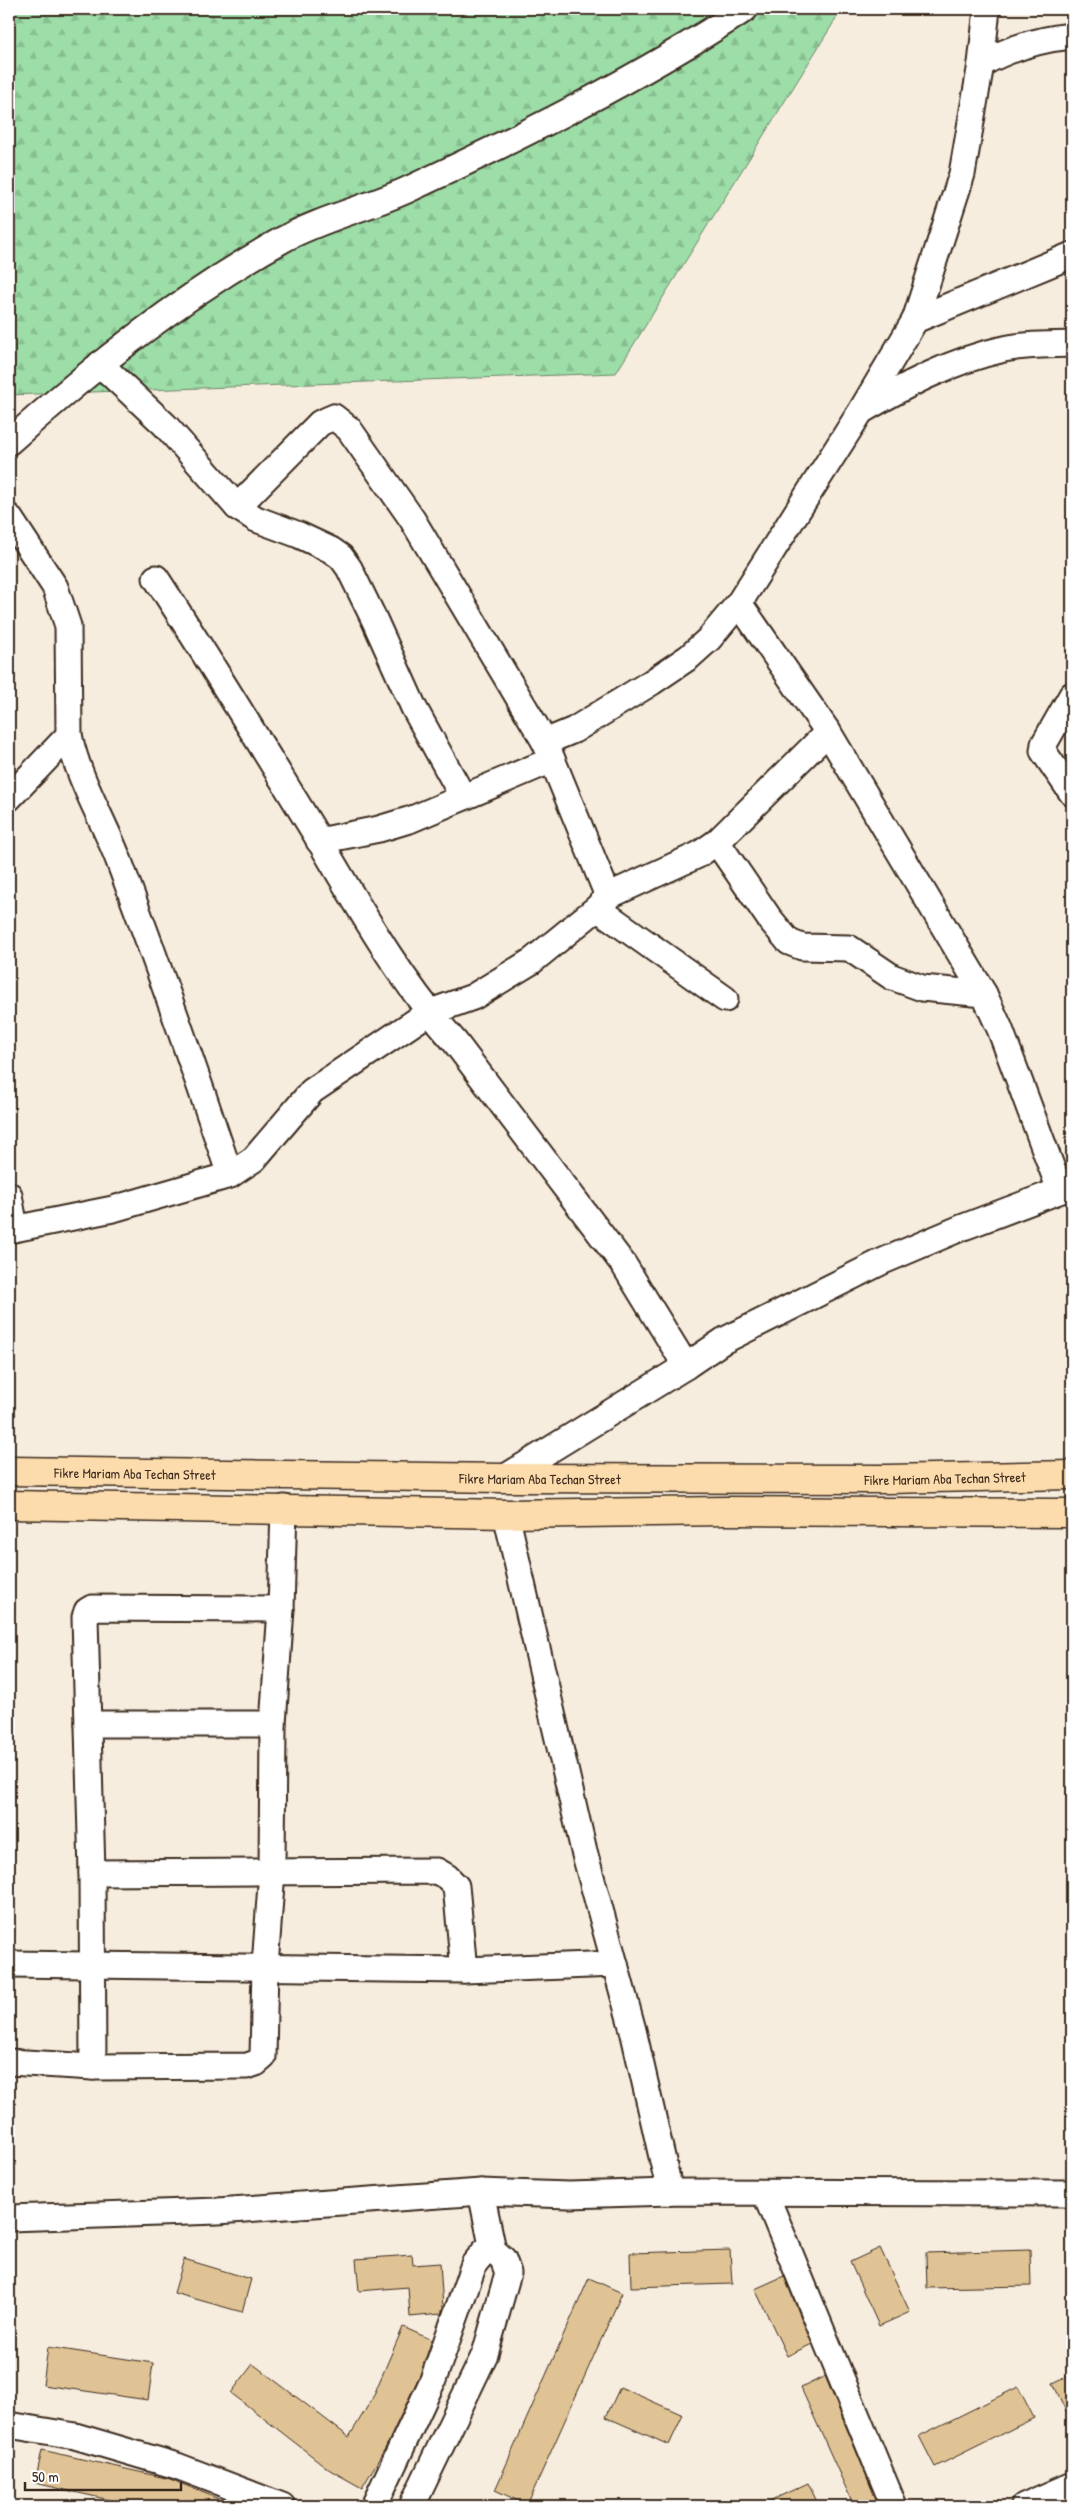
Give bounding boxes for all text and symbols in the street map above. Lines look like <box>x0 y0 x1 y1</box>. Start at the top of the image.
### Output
street label: Fikre Mariam Aba Techan Street <box>53 1462 216 1483</box>
street label: Fikre Mariam Aba Techan Street <box>863 1467 1026 1489</box>
street label: Fikre Mariam Aba Techan Street <box>458 1468 621 1488</box>
scale bar <box>25 2460 181 2492</box>
text: 50 m <box>32 2466 59 2487</box>

